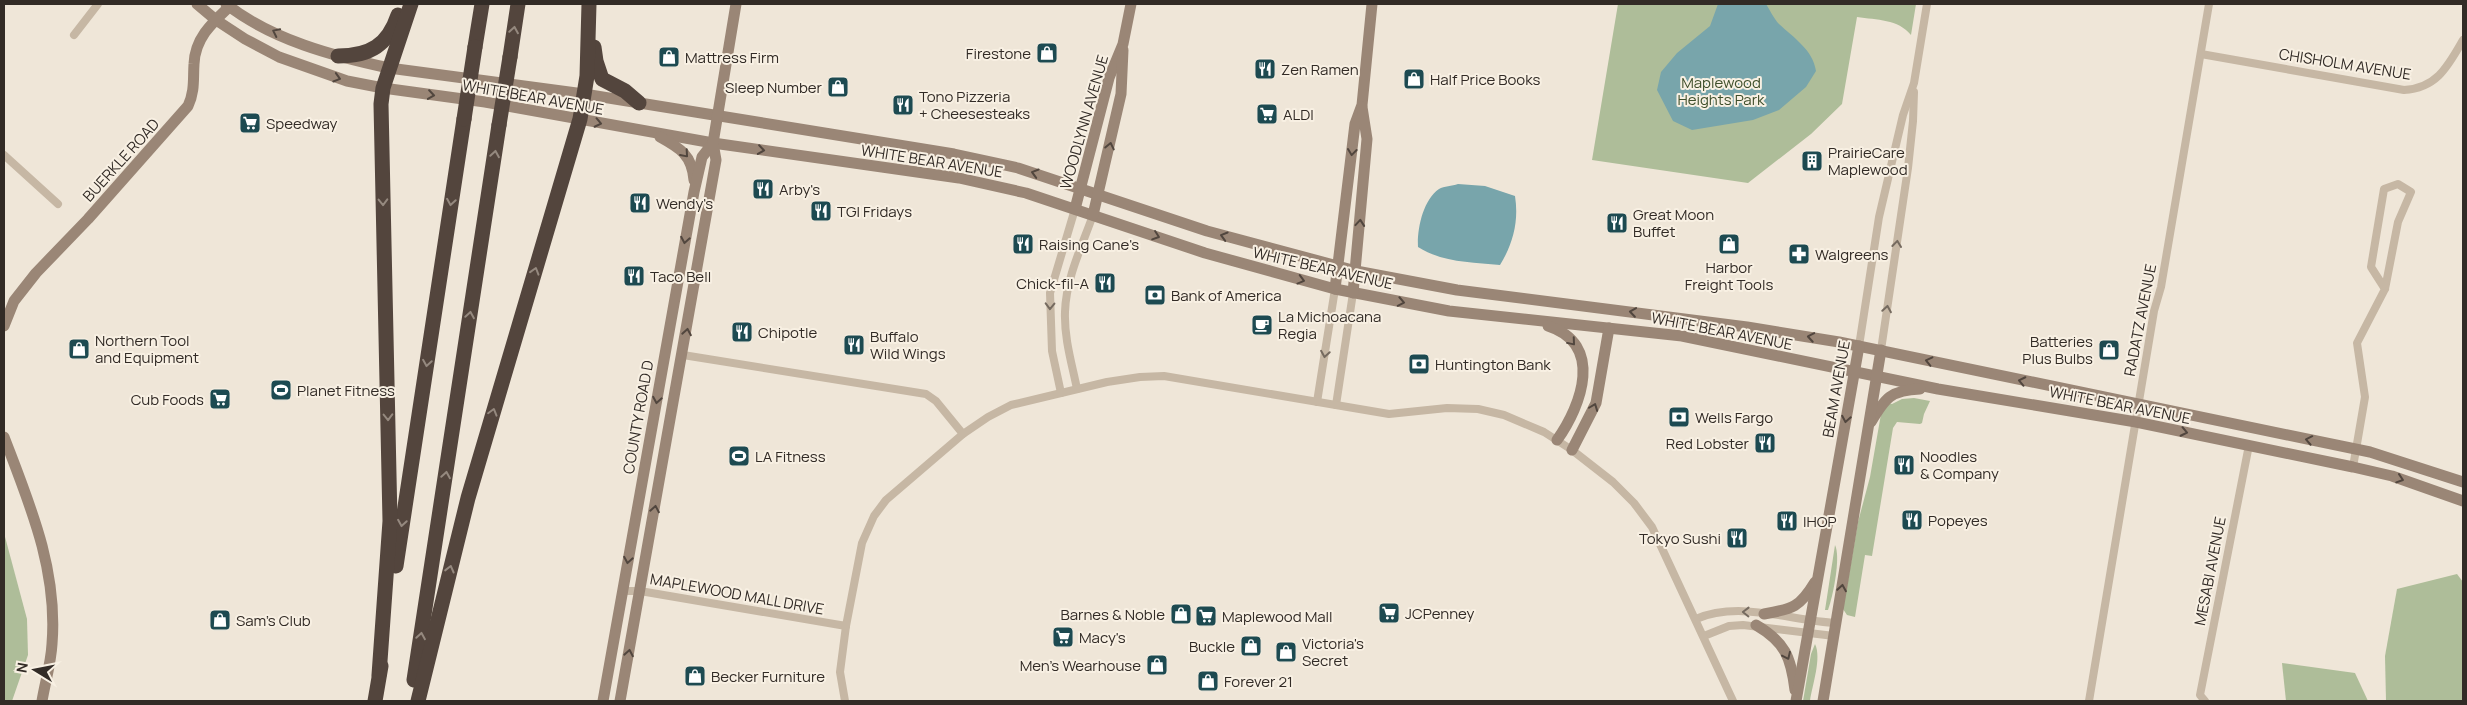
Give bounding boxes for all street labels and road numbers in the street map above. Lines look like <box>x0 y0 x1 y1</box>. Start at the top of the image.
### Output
street label: CHISHOLM AVENUE <box>2277 43 2413 85</box>
street label: WOODLYNN AVENUE <box>1055 52 1113 192</box>
street label: WHITE BEAR AVENUE <box>461 74 605 120</box>
street label: BUERKLE ROAD <box>78 114 164 206</box>
street label: WHITE BEAR AVENUE <box>860 139 1004 183</box>
street label: WHITE BEAR AVENUE <box>1251 242 1395 294</box>
street label: RADATZ AVENUE <box>2119 262 2161 378</box>
street label: WHITE BEAR AVENUE <box>1650 307 1794 355</box>
street label: BEAM AVENUE <box>1817 339 1855 439</box>
street label: COUNTY ROAD D <box>618 358 658 476</box>
street label: WHITE BEAR AVENUE <box>2048 381 2192 429</box>
street label: MESABI AVENUE <box>2189 515 2231 627</box>
street label: MAPLEWOOD MALL DRIVE <box>648 568 826 620</box>

